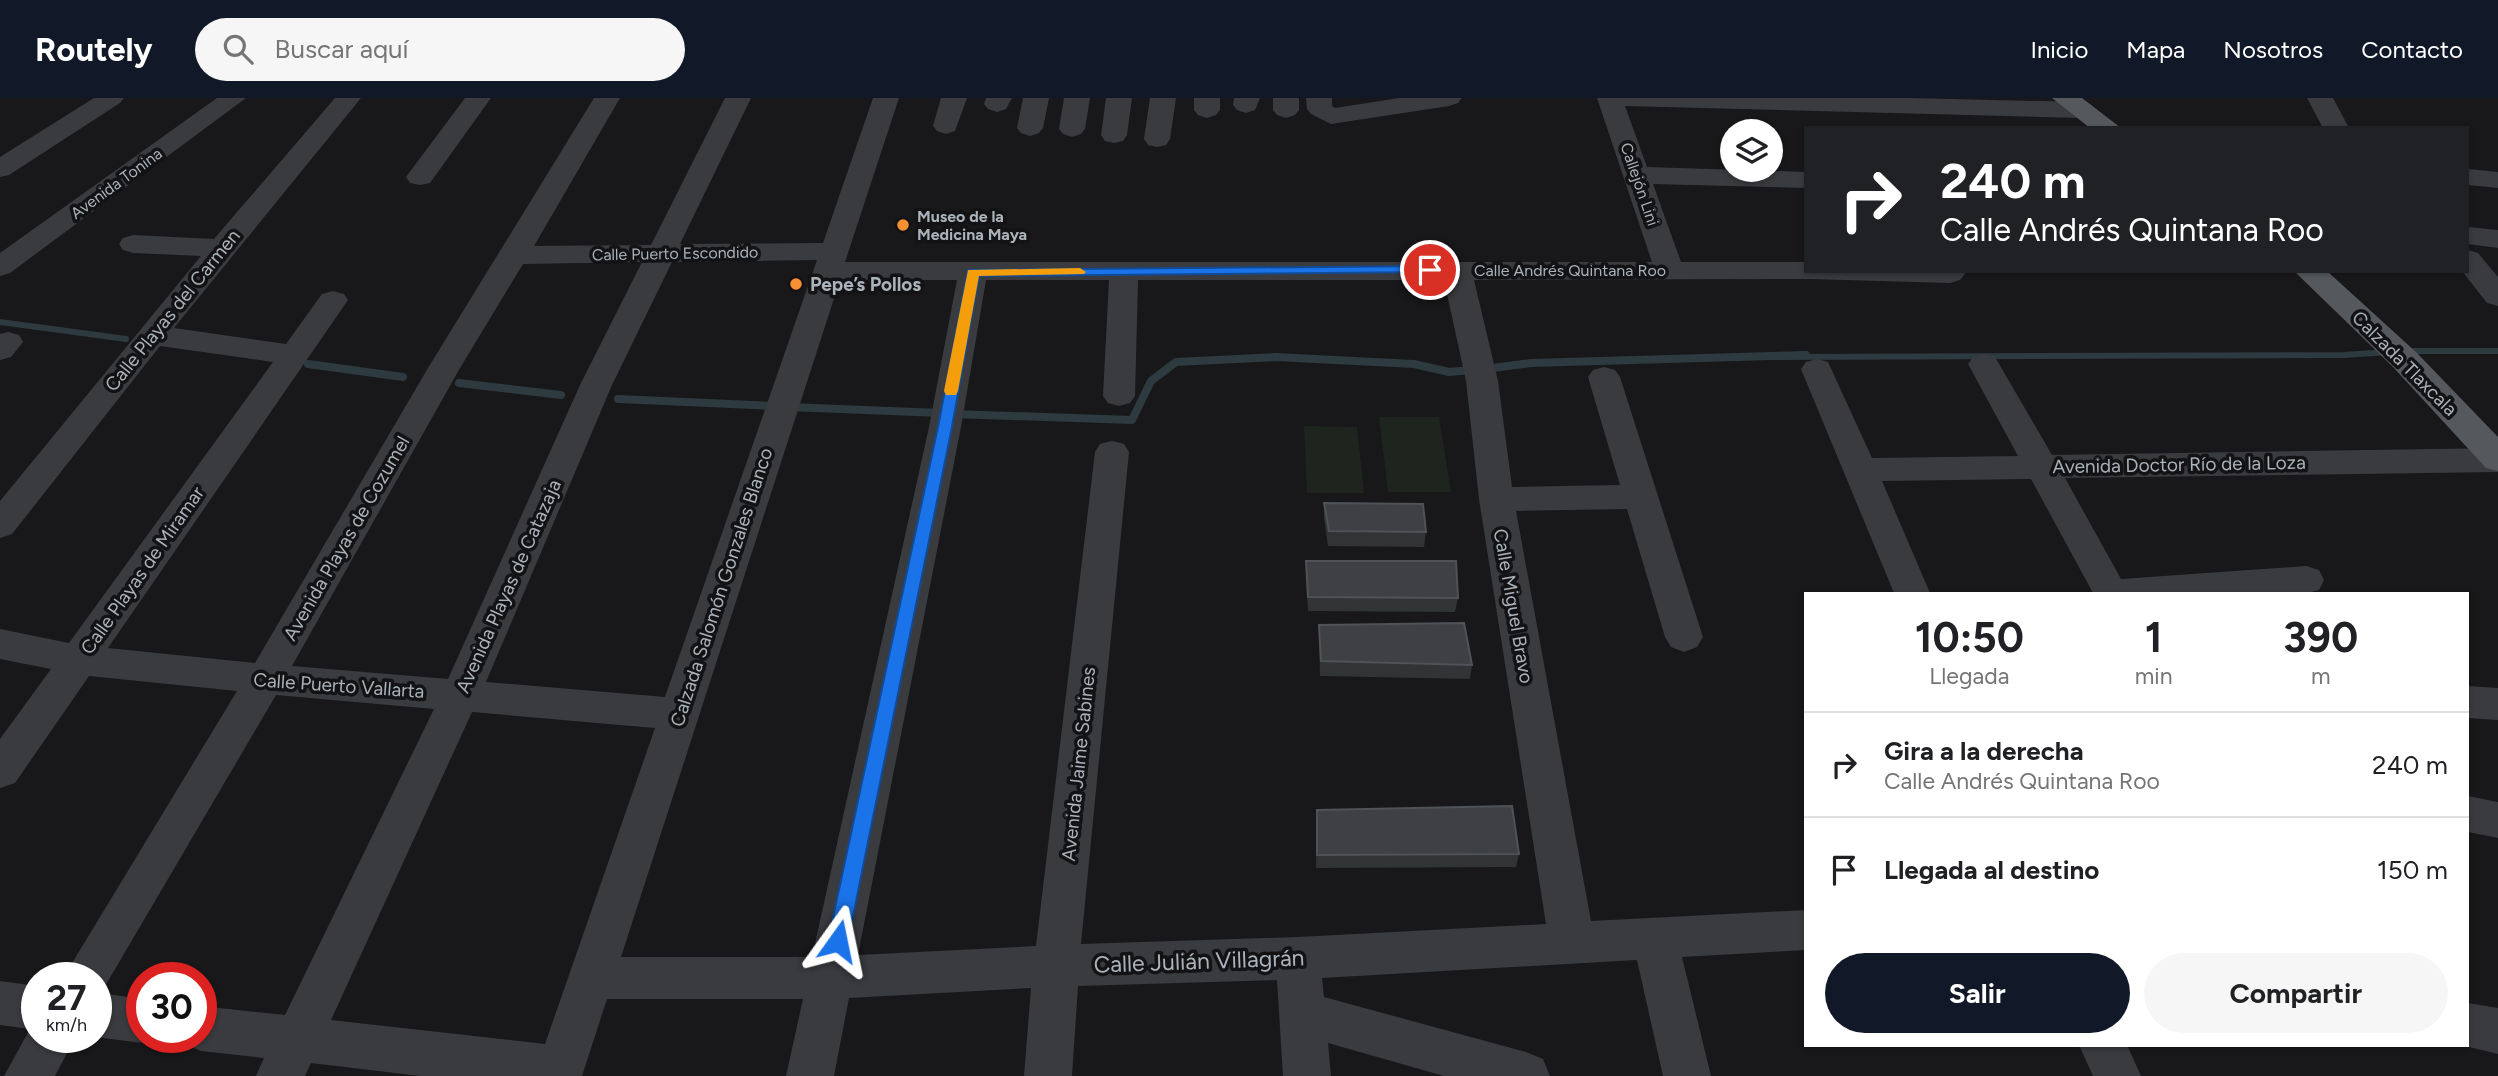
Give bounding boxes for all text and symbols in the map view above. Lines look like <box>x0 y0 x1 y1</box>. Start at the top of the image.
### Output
search box <box>195 18 685 81</box>
text: Routely <box>35 30 153 69</box>
icon: search <box>219 30 257 68</box>
text: Buscar aquí <box>275 33 408 65</box>
text: Inicio <box>2030 35 2088 64</box>
text: Mapa <box>2126 35 2185 64</box>
text: Nosotros <box>2223 35 2323 64</box>
text: Contacto <box>2361 35 2463 64</box>
map controls <box>1720 119 1783 182</box>
button: layers <box>1720 119 1783 182</box>
street label: Callejón Lini <box>1616 140 1663 228</box>
street label: Avenida Tonina <box>67 144 166 223</box>
text: 240 m <box>1940 151 2086 210</box>
icon: right <box>1825 154 1916 245</box>
place label: Museo de la Medicina Maya <box>917 207 1027 244</box>
text: Calle Andrés Quintana Roo <box>1940 211 2324 249</box>
marker: Museo de la Medicina Maya <box>895 217 911 233</box>
street label: Calle Playas del Carmen <box>100 225 245 396</box>
pin <box>1400 240 1460 300</box>
street label: Calle Puerto Escondido <box>592 243 758 264</box>
icon: arrive <box>1411 251 1449 289</box>
street label: Calle Andrés Quintana Roo <box>1474 261 1666 280</box>
place label: Pepe’s Pollos <box>810 273 921 296</box>
marker: Pepe’s Pollos <box>788 276 804 292</box>
street label: Calzada Tlaxcala <box>2347 306 2462 421</box>
street label: Avenida Playas de Cozumel <box>278 432 415 645</box>
street label: Calzada Salomón Gonzales Blanco <box>665 445 777 729</box>
street label: Avenida Doctor Río de la Loza <box>2052 451 2306 478</box>
street label: Avenida Playas de Catazaja <box>451 476 566 696</box>
street label: Calle Playas de Miramar <box>76 481 209 659</box>
street label: Calle Miguel Bravo <box>1489 527 1538 685</box>
text: 10:50 <box>1915 612 2024 663</box>
text: 1 <box>2145 612 2162 663</box>
text: 390 <box>2283 612 2358 663</box>
text: Llegada <box>1929 662 2009 690</box>
text: min <box>2135 662 2172 690</box>
text: m <box>2311 662 2331 690</box>
street label: Avenida Jaime Sabines <box>1057 666 1100 862</box>
street label: Calle Puerto Vallarta <box>253 668 425 703</box>
text: Gira a la derecha <box>1884 735 2084 767</box>
icon: right <box>1825 746 1863 784</box>
text: 240 m <box>2372 749 2448 781</box>
text: Calle Andrés Quintana Roo <box>1884 767 2160 795</box>
icon: arrive <box>1825 851 1863 889</box>
text: Llegada al destino <box>1884 854 2099 886</box>
text: 150 m <box>2377 854 2448 886</box>
position arrow <box>801 904 875 978</box>
street label: Calle Julián Villagrán <box>1093 943 1305 979</box>
button: Salir <box>1825 953 2130 1033</box>
button: Compartir <box>2144 953 2448 1033</box>
speed limit sign: 30 <box>126 962 217 1053</box>
text: 27 <box>47 977 86 1019</box>
text: km/h <box>46 1014 87 1036</box>

